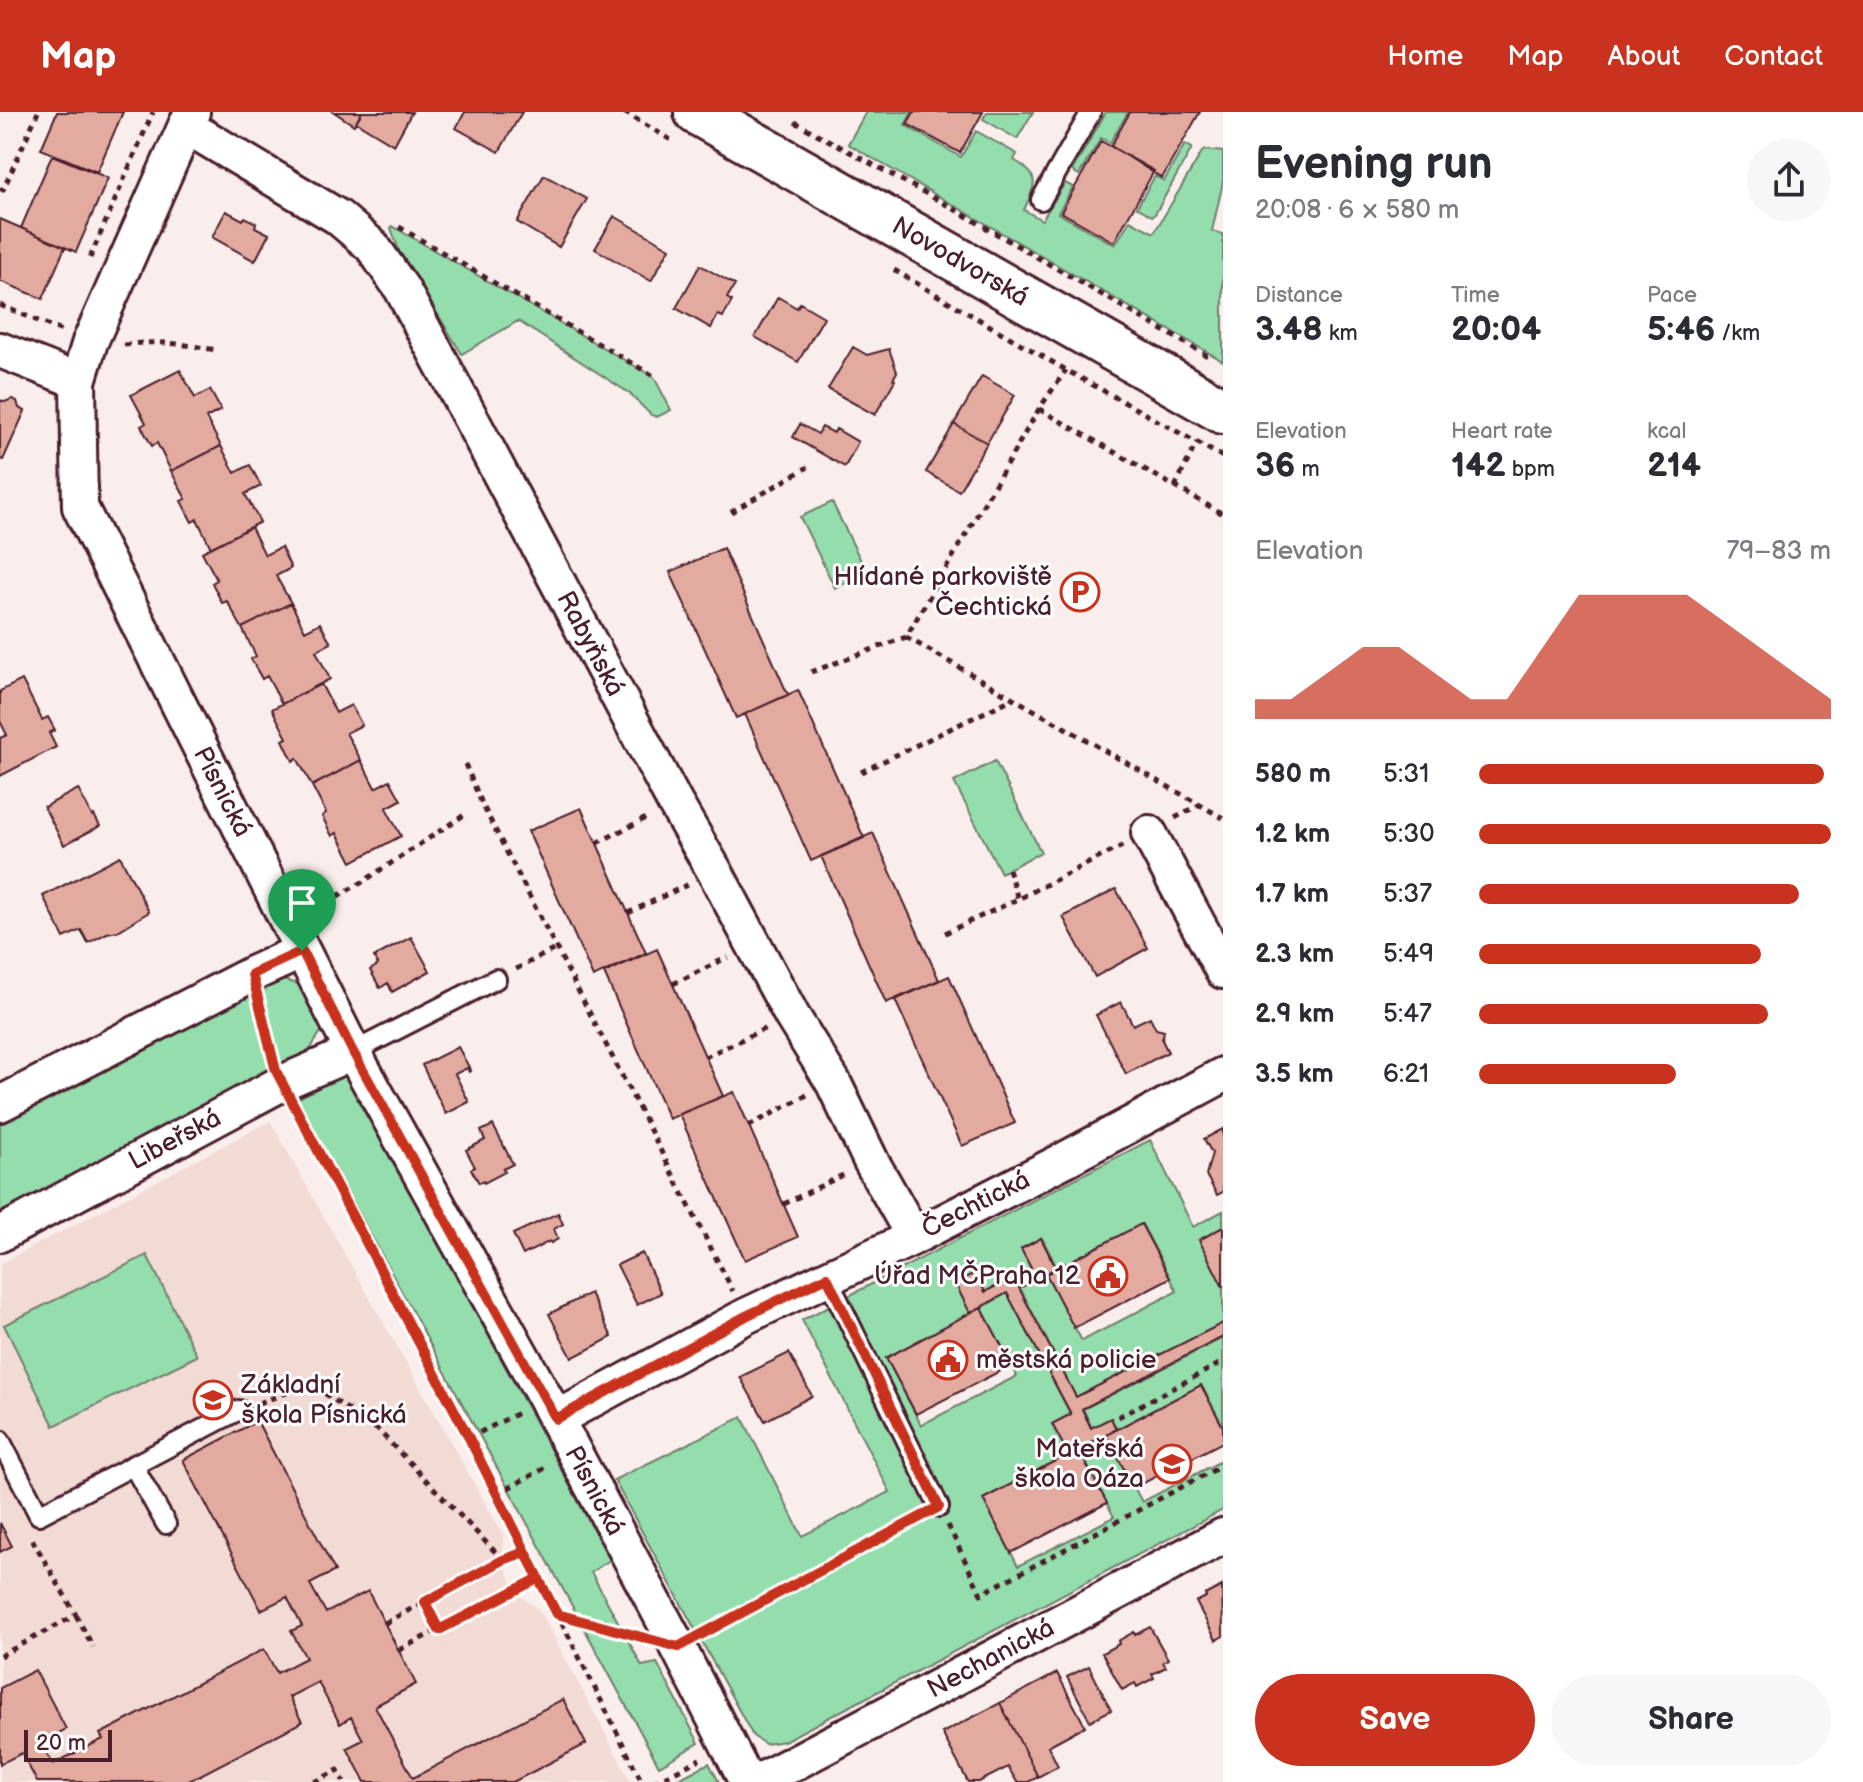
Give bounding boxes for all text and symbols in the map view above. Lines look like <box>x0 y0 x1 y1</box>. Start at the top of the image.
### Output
text: Map <box>40 34 116 79</box>
text: Home <box>1387 40 1463 73</box>
text: Map <box>1507 40 1564 73</box>
text: About <box>1608 40 1680 73</box>
text: Contact <box>1724 40 1823 73</box>
text: Evening run <box>1255 138 1492 191</box>
button: share <box>1747 138 1831 222</box>
text: 20:08 · 6 × 580 m <box>1255 195 1459 226</box>
street label: Novodvorská <box>886 211 1034 313</box>
text: Distance <box>1255 282 1343 309</box>
text: Time <box>1451 282 1500 309</box>
text: Pace <box>1647 282 1697 309</box>
text: 3.48 <box>1255 309 1323 350</box>
text: 20:04 <box>1451 309 1541 350</box>
text: 5:46 <box>1647 309 1715 350</box>
text: km <box>1323 320 1358 347</box>
text: /km <box>1715 320 1760 347</box>
text: Elevation <box>1255 418 1347 445</box>
text: Heart rate <box>1451 418 1553 445</box>
text: kcal <box>1647 418 1686 445</box>
text: 36 <box>1255 445 1295 486</box>
text: 142 <box>1451 445 1506 486</box>
text: 214 <box>1647 445 1701 486</box>
text: m <box>1295 456 1320 483</box>
text: bpm <box>1506 456 1555 483</box>
text: Elevation <box>1255 536 1363 567</box>
text: 79–83 m <box>1726 536 1831 567</box>
place label: Hlídané parkoviště Čechtická <box>833 562 1052 623</box>
parking icon: Hlídané parkoviště Čechtická <box>1059 571 1101 613</box>
street label: Rabyňská <box>549 586 631 702</box>
street label: Písnická <box>186 742 258 842</box>
text: 580 m <box>1255 759 1331 790</box>
text: 5:31 <box>1383 759 1429 790</box>
text: 1.2 km <box>1255 819 1330 850</box>
text: 5:30 <box>1383 819 1434 850</box>
pin <box>268 869 336 951</box>
text: 1.7 km <box>1255 879 1329 910</box>
text: 5:37 <box>1383 879 1432 910</box>
icon: arrive <box>280 881 324 925</box>
text: 2.3 km <box>1255 939 1334 970</box>
text: 5:49 <box>1383 939 1434 970</box>
text: 2.9 km <box>1255 999 1334 1030</box>
text: 5:47 <box>1383 999 1432 1030</box>
text: 3.5 km <box>1255 1059 1334 1090</box>
text: 6:21 <box>1383 1059 1429 1090</box>
street label: Libeřská <box>124 1103 226 1177</box>
street label: Čechtická <box>916 1163 1035 1245</box>
public building icon: Úřad MČPraha 12 <box>1087 1255 1129 1297</box>
place label: Úřad MČPraha 12 <box>874 1259 1081 1292</box>
public building icon: městská policie <box>927 1339 969 1381</box>
place label: městská policie <box>976 1345 1156 1376</box>
place label: Základní škola Písnická <box>240 1370 407 1431</box>
school or university icon: Základní škola Písnická <box>192 1379 234 1421</box>
place label: Mateřská škola Oáza <box>1014 1434 1144 1495</box>
street label: Písnická <box>558 1441 630 1541</box>
school or university icon: Mateřská škola Oáza <box>1151 1443 1193 1485</box>
street label: Nechanická <box>922 1613 1060 1705</box>
button: Save <box>1255 1674 1535 1766</box>
button: Share <box>1551 1674 1831 1766</box>
scale bar <box>24 1726 112 1762</box>
text: 20 m <box>36 1730 86 1757</box>

